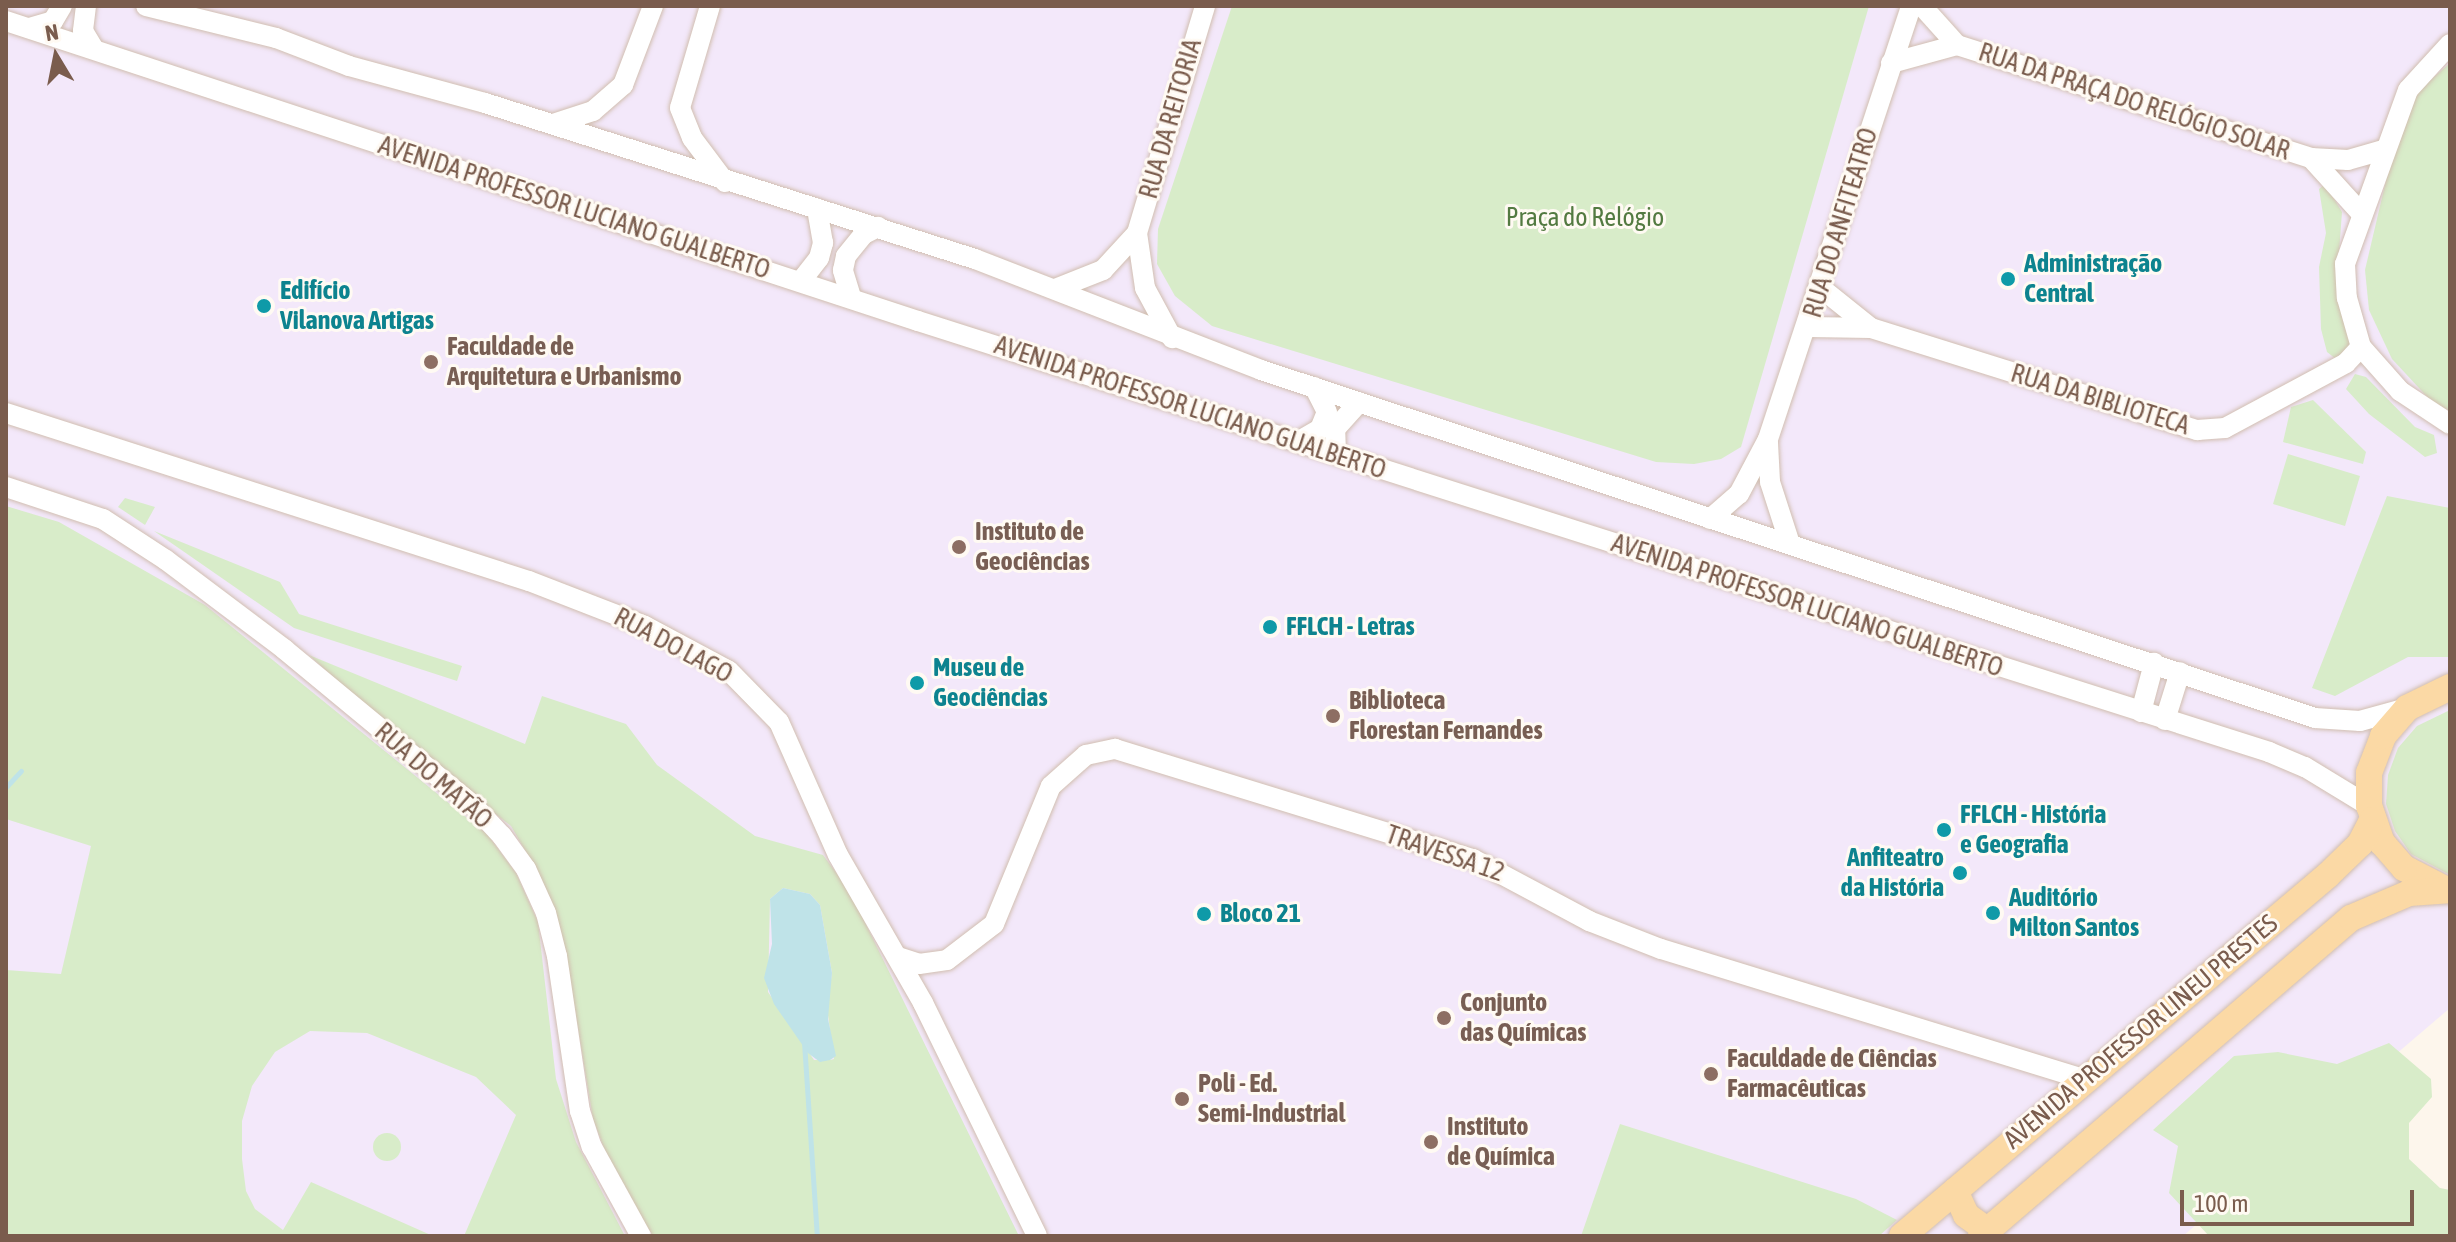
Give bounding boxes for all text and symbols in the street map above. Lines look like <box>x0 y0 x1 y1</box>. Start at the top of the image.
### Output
north arrow <box>16 16 96 96</box>
text: N <box>43 18 60 46</box>
street label: RUA DA REITORIA <box>1133 36 1209 202</box>
street label: RUA DA PRAÇA DO RELÓGIO SOLAR <box>1975 37 2293 167</box>
street label: RUA DO ANFITEATRO <box>1797 124 1885 322</box>
street label: AVENIDA PROFESSOR LUCIANO GUALBERTO <box>374 130 774 286</box>
park label: Praça do Relógio <box>1506 202 1664 234</box>
place label: Administração Central <box>2024 248 2162 310</box>
marker: Administração Central <box>1999 270 2017 288</box>
place label: Edifício Vilanova Artigas <box>280 275 434 336</box>
marker: Edifício Vilanova Artigas <box>255 297 273 315</box>
street label: AVENIDA PROFESSOR LUCIANO GUALBERTO <box>990 330 1390 486</box>
place label: Faculdade de Arquitetura e Urbanismo <box>447 331 682 392</box>
marker: Faculdade de Arquitetura e Urbanismo <box>422 353 440 371</box>
street label: RUA DA BIBLIOTECA <box>2007 358 2193 442</box>
place label: Instituto de Geociências <box>975 516 1090 578</box>
street label: AVENIDA PROFESSOR LUCIANO GUALBERTO <box>1607 528 2007 684</box>
marker: Instituto de Geociências <box>950 538 968 556</box>
street label: RUA DO LAGO <box>608 602 738 690</box>
place label: FFLCH - Letras <box>1286 611 1415 643</box>
marker: FFLCH - Letras <box>1261 618 1279 636</box>
place label: Museu de Geociências <box>933 652 1048 714</box>
marker: Museu de Geociências <box>908 674 926 692</box>
place label: Biblioteca Florestan Fernandes <box>1349 685 1543 746</box>
marker: Biblioteca Florestan Fernandes <box>1324 707 1342 725</box>
street label: RUA DO MATÃO <box>368 717 498 835</box>
place label: FFLCH - História e Geografia <box>1960 799 2106 860</box>
street label: TRAVESSA 12 <box>1382 819 1508 889</box>
marker: FFLCH - História e Geografia <box>1935 821 1953 839</box>
place label: Anfiteatro da História <box>1841 842 1944 904</box>
marker: Anfiteatro da História <box>1951 864 1969 882</box>
place label: Auditório Milton Santos <box>2009 882 2139 944</box>
place label: Bloco 21 <box>1220 898 1301 930</box>
marker: Auditório Milton Santos <box>1984 904 2002 922</box>
marker: Bloco 21 <box>1195 905 1213 923</box>
street label: AVENIDA PROFESSOR LINEU PRESTES <box>1998 908 2284 1156</box>
place label: Conjunto das Químicas <box>1460 987 1586 1048</box>
marker: Conjunto das Químicas <box>1435 1009 1453 1027</box>
place label: Faculdade de Ciências Farmacêuticas <box>1727 1043 1937 1104</box>
marker: Faculdade de Ciências Farmacêuticas <box>1702 1065 1720 1083</box>
place label: Poli - Ed. Semi-Industrial <box>1198 1068 1345 1130</box>
marker: Poli - Ed. Semi-Industrial <box>1173 1090 1191 1108</box>
place label: Instituto de Química <box>1447 1111 1555 1172</box>
marker: Instituto de Química <box>1422 1133 1440 1151</box>
scale bar <box>2184 1174 2418 1224</box>
text: 100 m <box>2194 1190 2248 1217</box>

